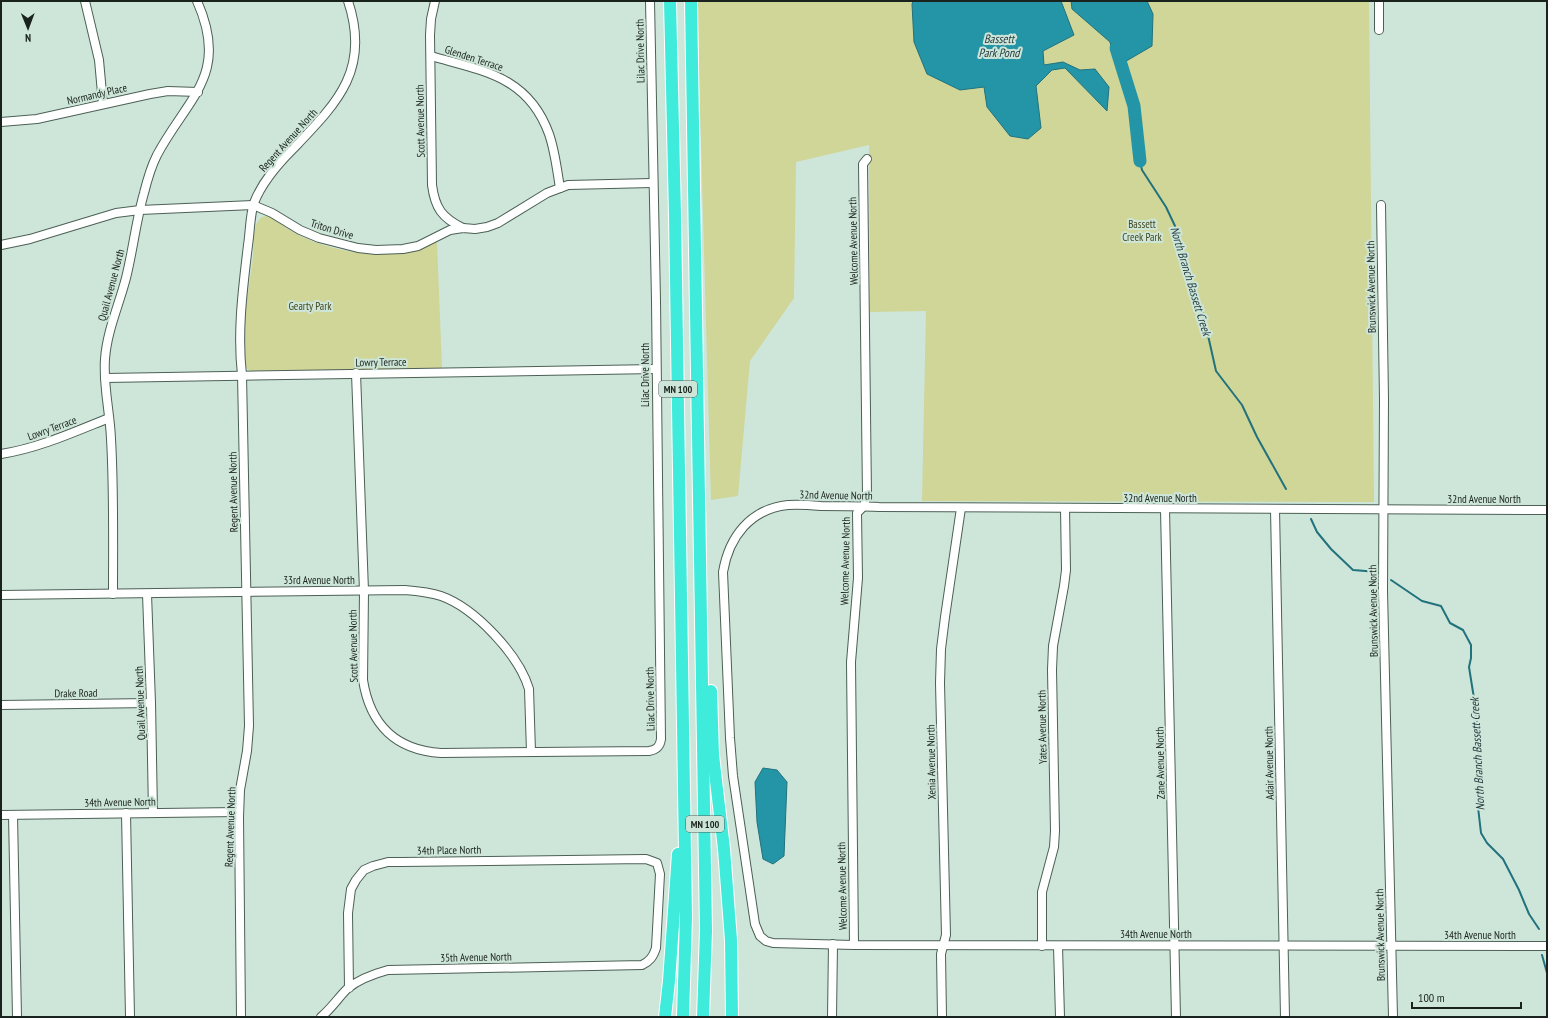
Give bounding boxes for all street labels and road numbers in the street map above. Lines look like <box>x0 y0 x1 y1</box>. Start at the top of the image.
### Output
street label: Lilac Drive North <box>632 19 648 83</box>
street label: Glenden Terrace <box>443 42 505 74</box>
street label: Normandy Place <box>66 80 129 108</box>
street label: Scott Avenue North <box>412 84 428 158</box>
street label: Regent Avenue North <box>256 105 320 175</box>
street label: Welcome Avenue North <box>845 197 861 285</box>
street label: Triton Drive <box>309 216 356 242</box>
street label: Brunswick Avenue North <box>1363 241 1379 333</box>
street label: Quail Avenue North <box>95 247 127 323</box>
street label: Lilac Drive North <box>638 343 652 407</box>
street label: Lowry Terrace <box>355 355 407 369</box>
road number: MN 100 <box>659 381 697 397</box>
street label: Lowry Terrace <box>26 413 79 443</box>
street label: Regent Avenue North <box>225 452 241 532</box>
street label: 32nd Avenue North <box>799 487 873 503</box>
street label: 32nd Avenue North <box>1123 491 1197 505</box>
street label: 32nd Avenue North <box>1447 492 1521 506</box>
street label: Welcome Avenue North <box>837 517 853 605</box>
street label: Brunswick Avenue North <box>1365 565 1381 657</box>
street label: 33rd Avenue North <box>283 573 355 587</box>
street label: Scott Avenue North <box>345 609 361 683</box>
street label: Quail Avenue North <box>132 666 148 740</box>
street label: Lilac Drive North <box>642 667 658 731</box>
street label: Drake Road <box>54 686 98 700</box>
street label: Yates Avenue North <box>1034 690 1050 764</box>
street label: Xenia Avenue North <box>923 724 939 800</box>
street label: Adair Avenue North <box>1261 726 1277 800</box>
street label: Zane Avenue North <box>1152 727 1168 799</box>
street label: Regent Avenue North <box>222 786 238 867</box>
street label: 34th Avenue North <box>84 794 156 810</box>
road number: MN 100 <box>686 816 724 832</box>
street label: 34th Place North <box>417 842 481 858</box>
street label: Welcome Avenue North <box>834 842 850 930</box>
street label: Brunswick Avenue North <box>1372 889 1388 981</box>
street label: 34th Avenue North <box>1120 927 1192 941</box>
street label: 34th Avenue North <box>1444 928 1516 942</box>
street label: 35th Avenue North <box>440 949 512 965</box>

